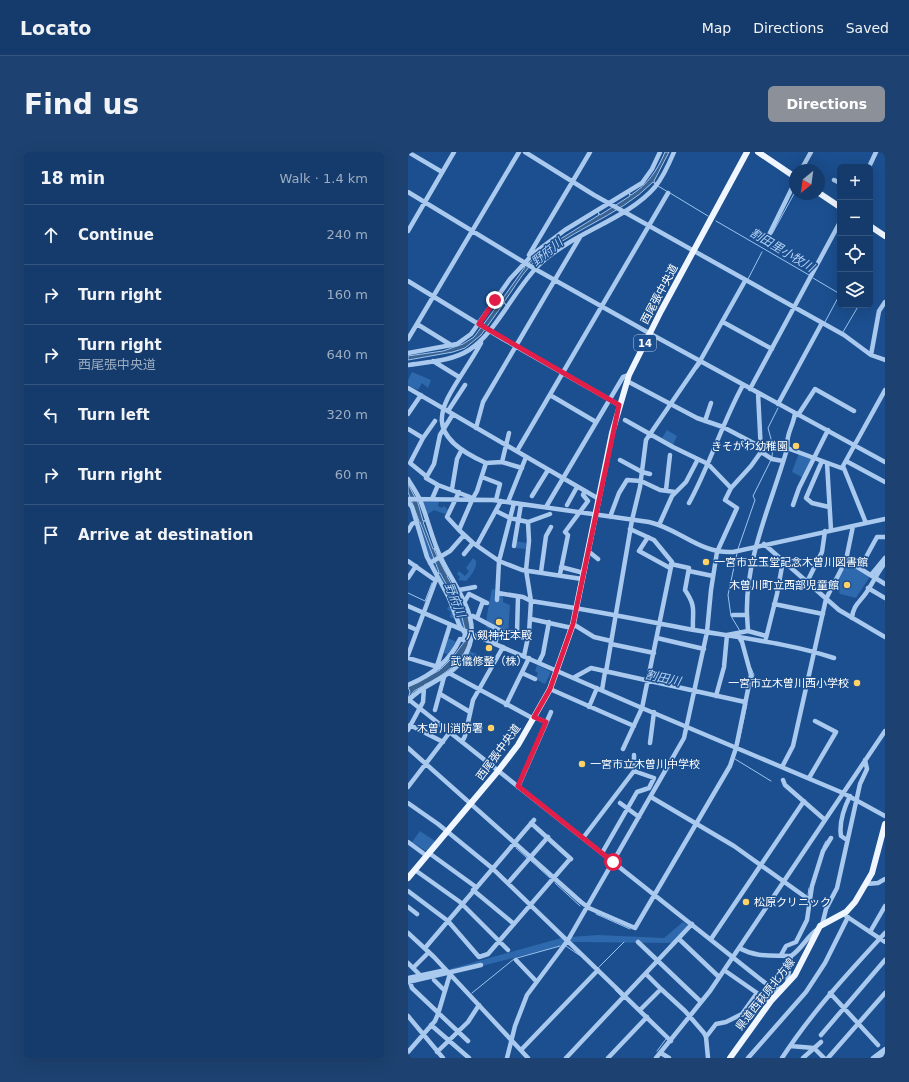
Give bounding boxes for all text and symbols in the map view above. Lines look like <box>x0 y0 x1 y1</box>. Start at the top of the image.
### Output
text: Locato <box>20 17 91 39</box>
text: Map <box>702 20 731 36</box>
text: Directions <box>753 20 824 36</box>
text: Saved <box>846 20 889 36</box>
button: Directions <box>768 86 885 122</box>
text: Find us <box>24 88 139 121</box>
north arrow <box>789 164 825 200</box>
map controls <box>837 164 873 308</box>
button: + <box>837 164 873 200</box>
text: 18 min <box>40 168 105 188</box>
text: Walk · 1.4 km <box>279 171 368 186</box>
button: − <box>837 200 873 236</box>
icon: ahead <box>40 224 62 246</box>
water label: 割田里小牧川 <box>748 225 818 276</box>
text: Continue <box>78 226 154 244</box>
text: 240 m <box>326 227 368 242</box>
water label: 野府川 <box>529 234 567 269</box>
button: locate <box>837 236 873 272</box>
street label: 西尾張中央道 <box>638 262 681 326</box>
button: layers <box>837 272 873 308</box>
icon: right <box>40 284 62 306</box>
text: Turn right <box>78 286 162 304</box>
text: 160 m <box>326 287 368 302</box>
route end <box>486 291 504 309</box>
road number: 14 <box>634 335 656 351</box>
text: Turn right <box>78 336 162 354</box>
icon: right <box>40 344 62 366</box>
text: 640 m <box>326 347 368 362</box>
text: 西尾張中央道 <box>78 357 156 372</box>
icon: left <box>40 404 62 426</box>
text: Turn left <box>78 406 150 424</box>
text: 320 m <box>326 407 368 422</box>
place label: きそがわ幼稚園 <box>711 440 788 453</box>
marker: きそがわ幼稚園 <box>791 441 801 451</box>
icon: right <box>40 464 62 486</box>
text: Turn right <box>78 466 162 484</box>
text: 60 m <box>335 467 368 482</box>
icon: arrive <box>40 524 62 546</box>
text: Arrive at destination <box>78 526 253 544</box>
place label: 一宮市立玉堂記念木曽川図書館 <box>714 556 868 569</box>
marker: 一宮市立玉堂記念木曽川図書館 <box>701 557 711 567</box>
place label: 木曽川町立西部児童館 <box>729 579 839 592</box>
marker: 木曽川町立西部児童館 <box>842 580 852 590</box>
water label: 野府川 <box>442 581 469 621</box>
marker: 八剱神社本殿 <box>494 617 504 627</box>
place label: 八剱神社本殿 <box>466 629 532 642</box>
marker: 武儀修整（株） <box>484 643 494 653</box>
place label: 武儀修整（株） <box>451 655 528 668</box>
water label: 割田川 <box>644 667 684 689</box>
place label: 一宮市立木曽川西小学校 <box>728 677 849 690</box>
marker: 一宮市立木曽川西小学校 <box>852 678 862 688</box>
place label: 木曽川消防署 <box>417 722 483 735</box>
street label: 西尾張中央道 <box>474 722 523 783</box>
marker: 木曽川消防署 <box>486 723 496 733</box>
place label: 一宮市立木曽川中学校 <box>590 758 700 771</box>
marker: 一宮市立木曽川中学校 <box>577 759 587 769</box>
route start <box>604 853 622 871</box>
place label: 松原クリニック <box>754 896 831 909</box>
marker: 松原クリニック <box>741 897 751 907</box>
street label: 県道西萩原北方線 <box>733 956 798 1033</box>

